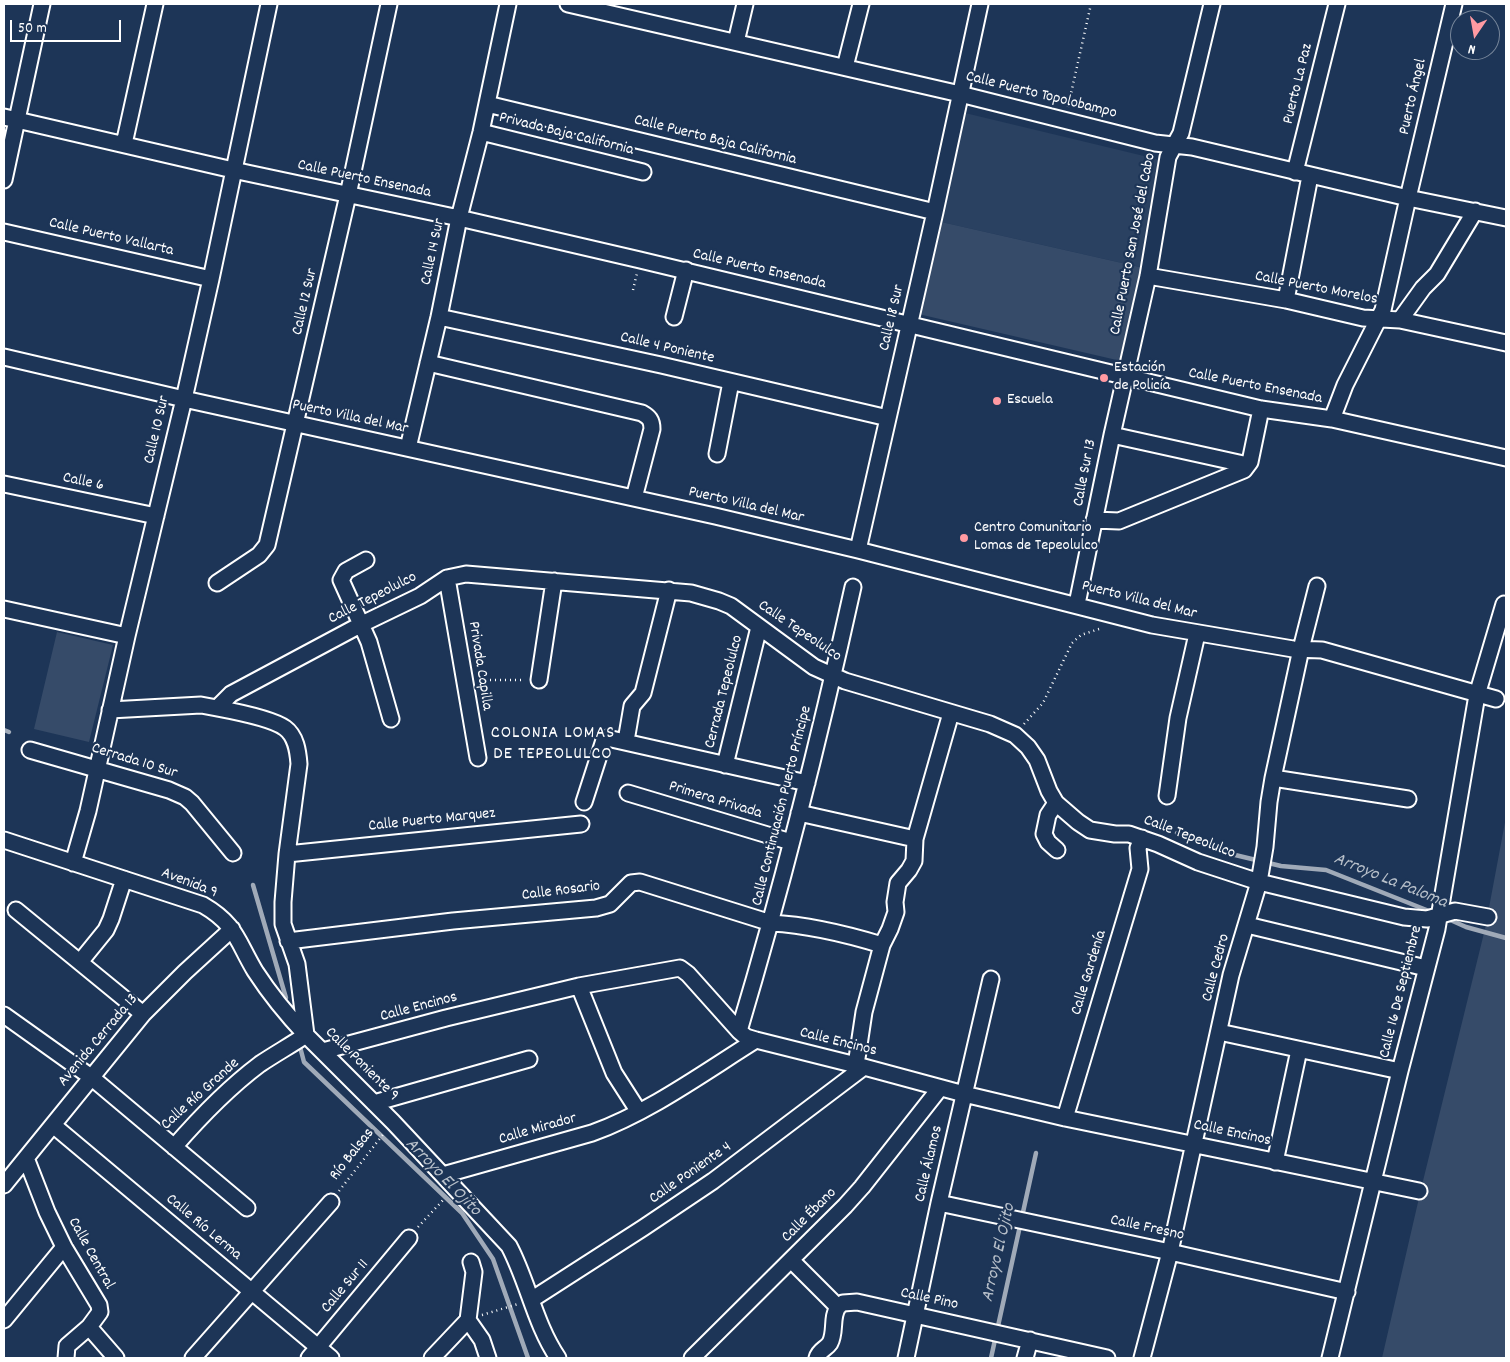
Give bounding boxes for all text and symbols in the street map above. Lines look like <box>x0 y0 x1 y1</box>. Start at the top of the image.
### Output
scale bar <box>12 10 124 42</box>
north arrow <box>1450 10 1500 60</box>
text: 50 m <box>18 18 47 40</box>
text: N <box>1467 38 1478 59</box>
street label: Puerto La Paz <box>1280 42 1318 126</box>
street label: Puerto Ángel <box>1396 57 1432 137</box>
street label: Calle Puerto Topolobampo <box>963 68 1119 124</box>
street label: Privada Baja California <box>497 109 635 161</box>
street label: Calle Puerto Baja California <box>632 112 798 170</box>
street label: Calle Puerto San José del Cabo <box>1107 151 1161 337</box>
street label: Calle Puerto Ensenada <box>296 156 432 204</box>
street label: Calle Puerto Vallarta <box>47 214 175 262</box>
street label: Calle 14 Sur <box>418 217 450 287</box>
street label: Calle Puerto Ensenada <box>691 245 827 295</box>
street label: Calle 12 Sur <box>289 267 323 337</box>
street label: Calle Puerto Morelos <box>1253 268 1379 310</box>
street label: Calle 18 Sur <box>876 283 910 353</box>
street label: Calle 4 Poniente <box>618 329 716 369</box>
place label: Estación de Policía <box>1114 359 1170 397</box>
street label: Calle Puerto Ensenada <box>1186 365 1324 409</box>
marker: Estación de Policía <box>1098 372 1110 384</box>
place label: Escuela <box>1007 391 1053 411</box>
street label: Calle 10 Sur <box>141 394 175 466</box>
marker: Escuela <box>991 395 1003 407</box>
street label: Puerto Villa del Mar <box>290 396 410 440</box>
street label: Calle Sur 13 <box>1070 438 1102 508</box>
street label: Calle 6 <box>61 469 105 497</box>
street label: Puerto Villa del Mar <box>686 483 806 529</box>
place label: Centro Comunitario Lomas de Tepeolulco <box>974 519 1098 557</box>
marker: Centro Comunitario Lomas de Tepeolulco <box>958 532 970 544</box>
street label: Calle Tepeolulco <box>326 568 420 630</box>
street label: Puerto Villa del Mar <box>1079 577 1199 625</box>
street label: Calle Tepeolulco <box>754 597 844 667</box>
street label: Privada Capilla <box>462 620 496 712</box>
street label: Cerrada Tepeolulco <box>702 633 748 751</box>
street label: Calle Continuación Puerto Príncipe <box>749 704 817 908</box>
district label: COLONIA LOMAS DE TEPEOLULCO <box>489 724 617 766</box>
street label: Cerrada 10 Sur <box>89 740 179 784</box>
street label: Primera Privada <box>666 778 764 824</box>
street label: Calle Puerto Marquez <box>368 805 496 837</box>
street label: Calle Tepeolulco <box>1140 812 1238 864</box>
water label: Arroyo La Paloma <box>1330 849 1450 915</box>
street label: Avenida 9 <box>158 865 220 903</box>
street label: Calle Rosario <box>521 878 601 906</box>
street label: Calle 16 De Septiembre <box>1376 924 1428 1060</box>
street label: Calle Gardenía <box>1068 928 1112 1018</box>
street label: Calle Cedro <box>1199 932 1235 1004</box>
street label: Calle Encinos <box>378 989 460 1027</box>
street label: Avenida Cerrada 13 <box>55 991 143 1091</box>
street label: Calle Poniente 9 <box>320 1024 402 1106</box>
street label: Calle Encinos <box>797 1024 879 1062</box>
street label: Calle Río Grande <box>158 1055 244 1135</box>
street label: Calle Mirador <box>497 1110 579 1150</box>
street label: Calle Encinos <box>1191 1116 1273 1152</box>
street label: Calle Álamos <box>912 1124 948 1204</box>
street label: Río Balsas <box>327 1125 379 1185</box>
water label: Arroyo El Ojito <box>399 1134 485 1222</box>
street label: Calle Poniente 4 <box>646 1139 736 1209</box>
street label: Calle Ébano <box>778 1184 842 1248</box>
street label: Calle Río Lerma <box>161 1191 245 1265</box>
water label: Arroyo El Ojito <box>978 1202 1022 1304</box>
street label: Calle Fresno <box>1108 1212 1186 1246</box>
street label: Calle Central <box>62 1215 118 1293</box>
street label: Calle Sur 11 <box>318 1256 374 1318</box>
street label: Calle Pino <box>898 1285 960 1315</box>

